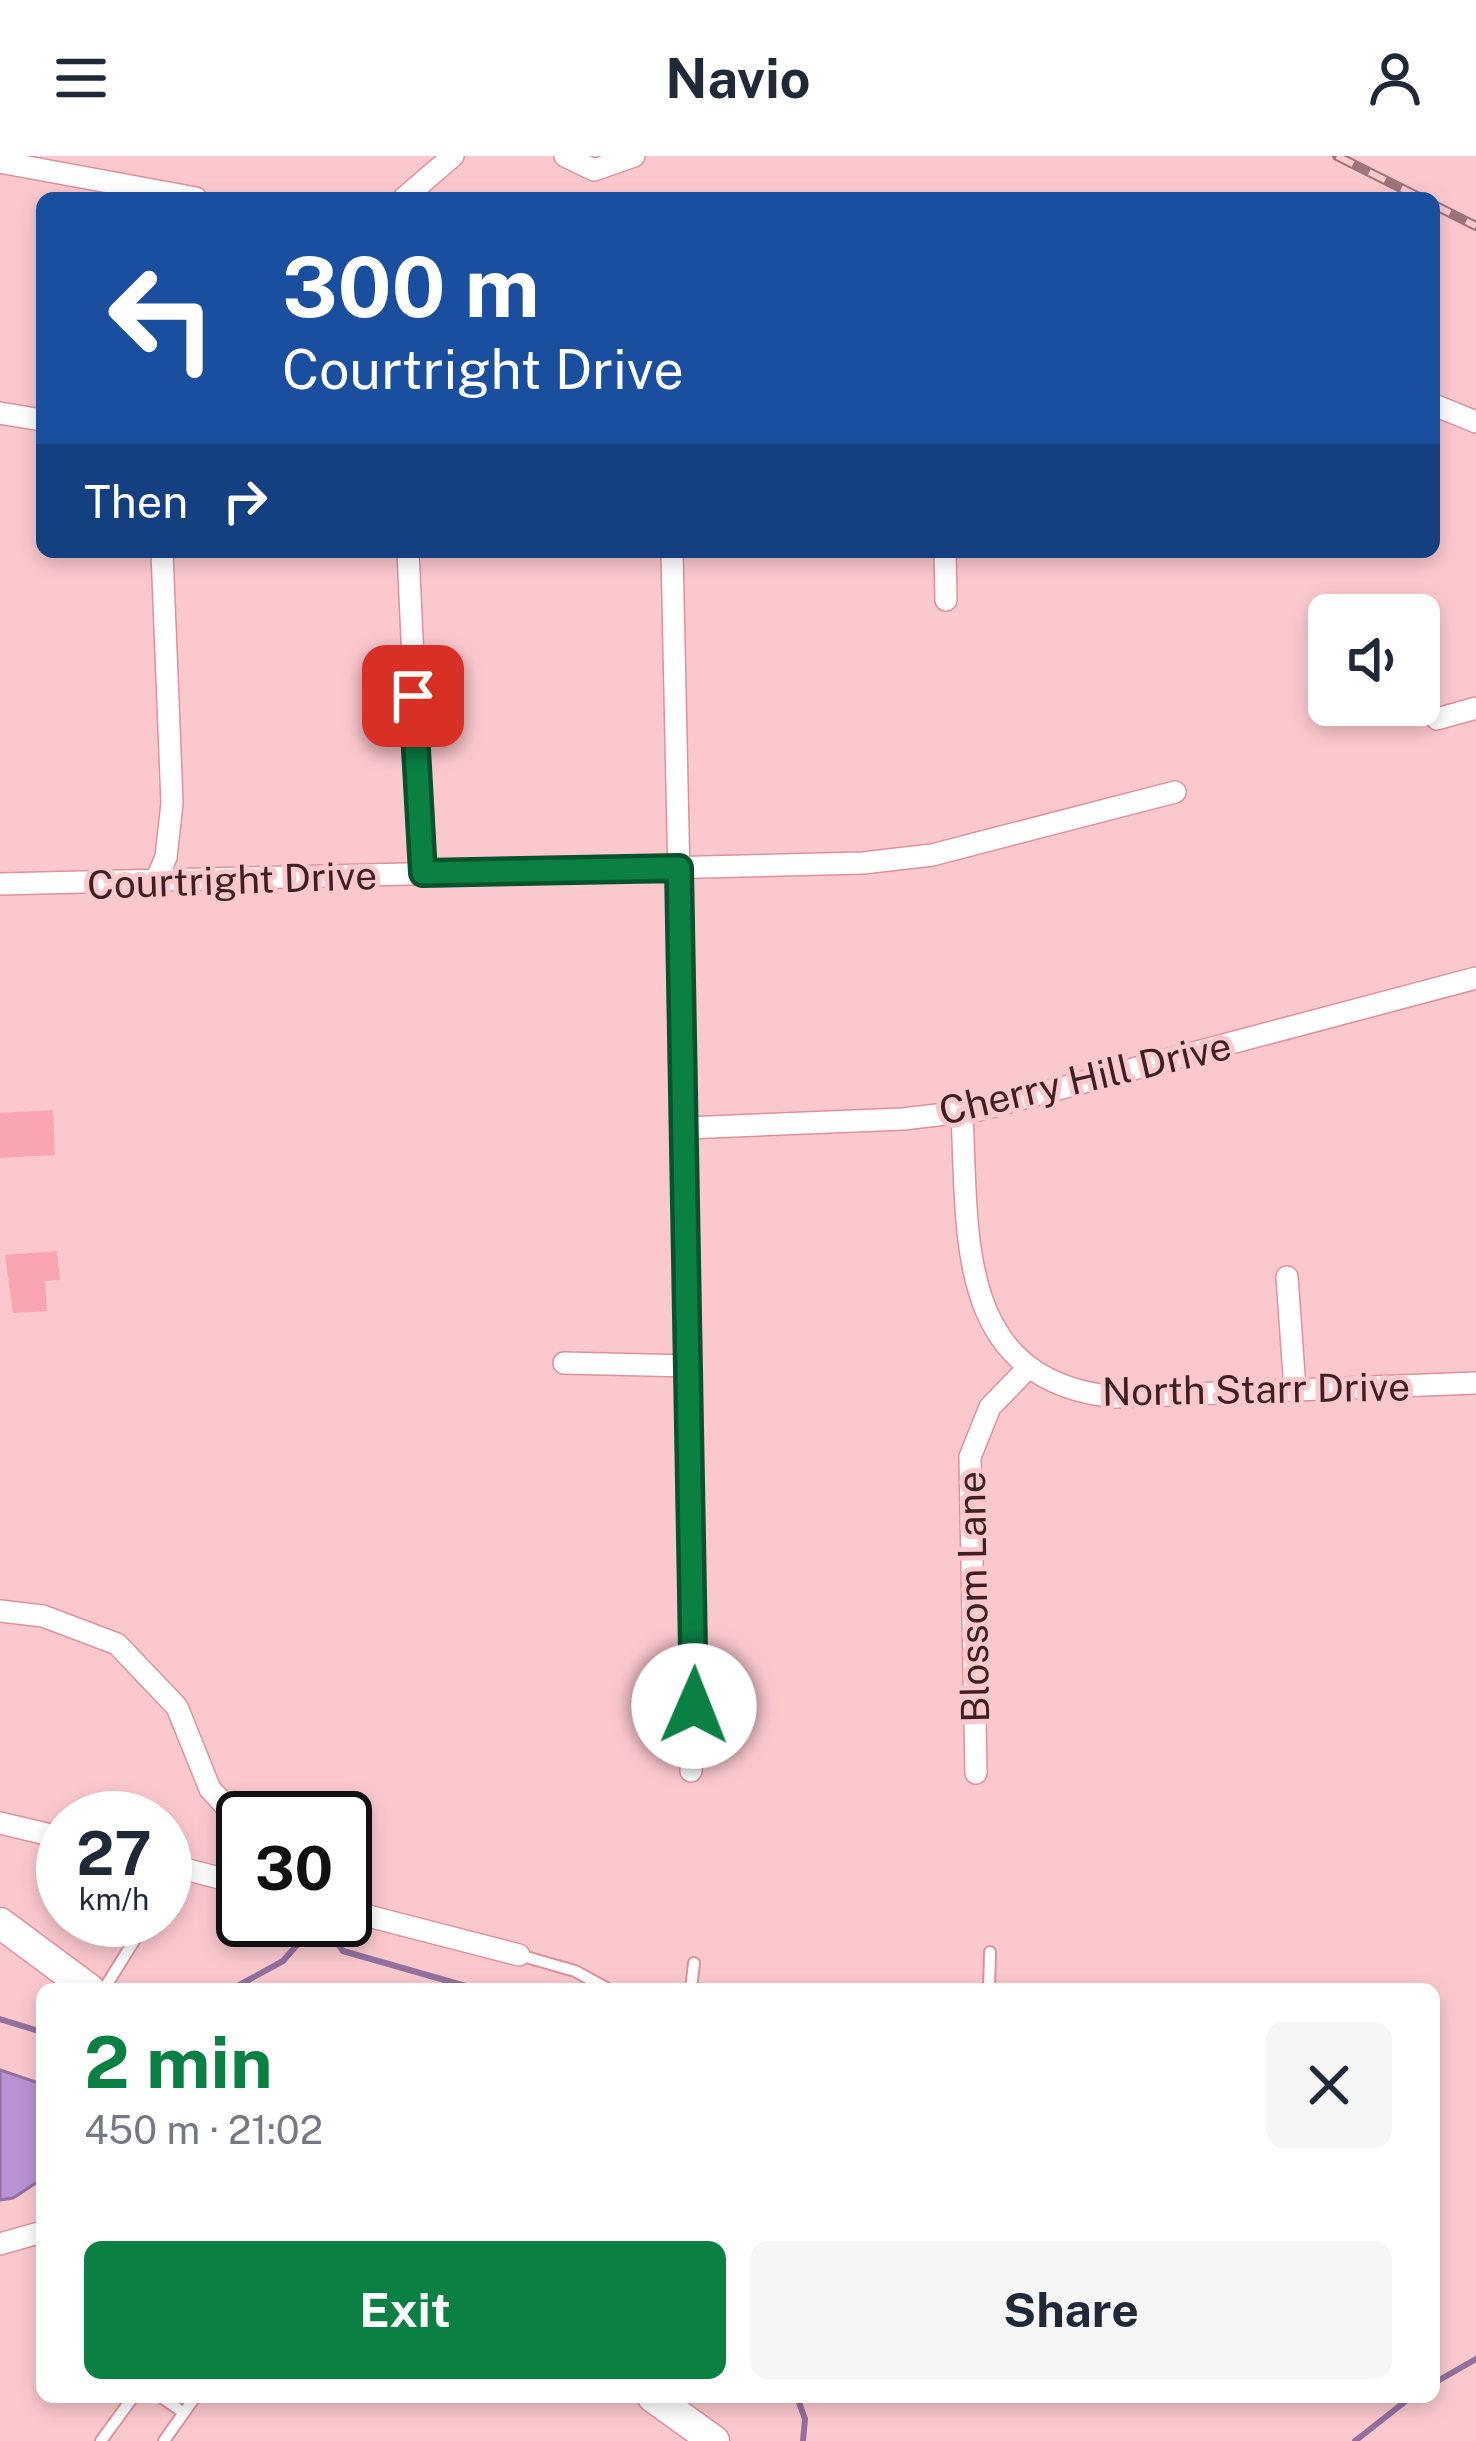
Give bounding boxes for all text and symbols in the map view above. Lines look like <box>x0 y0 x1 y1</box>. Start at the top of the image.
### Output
icon: menu <box>48 45 114 111</box>
icon: person <box>1362 45 1428 111</box>
text: Navio <box>665 47 811 110</box>
text: 300 m <box>282 237 540 336</box>
icon: left <box>84 240 240 396</box>
text: Courtright Drive <box>282 338 684 401</box>
icon: right <box>212 468 278 534</box>
text: Then <box>84 475 188 528</box>
map controls <box>1308 594 1440 726</box>
button: sound <box>1308 594 1440 726</box>
pin <box>362 645 464 747</box>
icon: arrive <box>380 663 446 729</box>
street label: Courtright Drive <box>86 852 378 908</box>
street label: Cherry Hill Drive <box>935 1022 1235 1134</box>
street label: North Starr Drive <box>1101 1363 1411 1415</box>
street label: Blossom Lane <box>948 1471 998 1723</box>
position arrow <box>631 1643 757 1769</box>
speed limit sign: 30 <box>216 1791 372 1947</box>
text: 27 <box>76 1818 152 1889</box>
text: km/h <box>79 1881 149 1917</box>
text: 2 min <box>84 2020 273 2104</box>
button: close <box>1266 2022 1392 2148</box>
text: 450 m · 21:02 <box>84 2107 323 2153</box>
button: Exit <box>84 2241 726 2379</box>
button: Share <box>750 2241 1392 2379</box>

